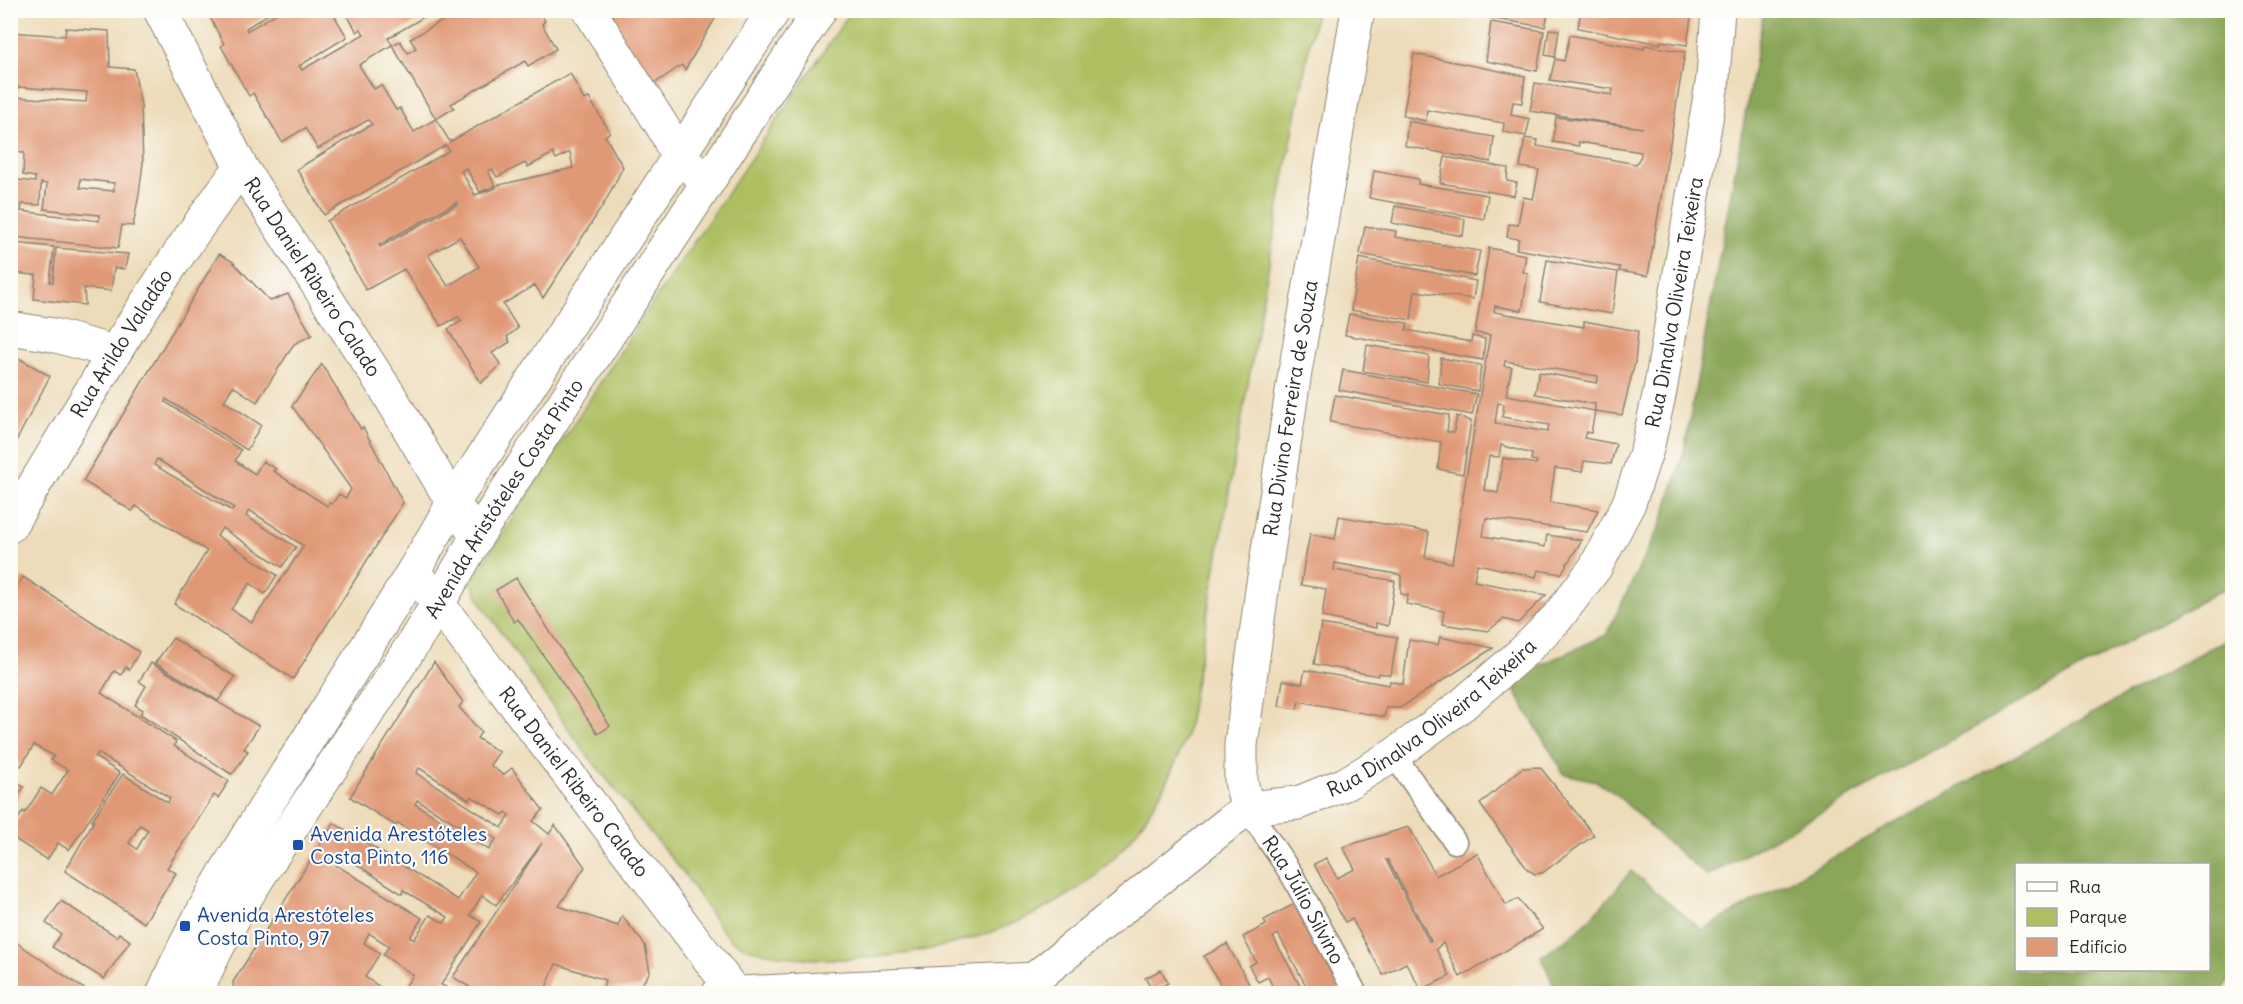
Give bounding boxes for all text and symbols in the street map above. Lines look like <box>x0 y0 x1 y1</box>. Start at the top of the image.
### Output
street label: Rua Daniel Ribeiro Calado <box>239 172 387 381</box>
street label: Rua Dinalva Oliveira Teixeira <box>1639 175 1708 430</box>
street label: Rua Arildo Valadão <box>65 264 177 422</box>
street label: Rua Divino Ferreira de Souza <box>1257 278 1323 538</box>
street label: Avenida Aristóteles Costa Pinto <box>419 374 588 623</box>
street label: Rua Dinalva Oliveira Teixeira <box>1323 633 1541 802</box>
street label: Rua Daniel Ribeiro Calado <box>494 681 655 882</box>
place label: Avenida Arestóteles Costa Pinto, 116 <box>310 821 487 869</box>
street label: Rua Júlio Silvino <box>1257 830 1351 968</box>
marker: Avenida Arestóteles Costa Pinto, 116 <box>291 838 305 852</box>
legend <box>2015 863 2210 971</box>
text: Rua <box>2069 875 2101 898</box>
place label: Avenida Arestóteles Costa Pinto, 97 <box>197 902 374 950</box>
text: Parque <box>2069 905 2127 928</box>
marker: Avenida Arestóteles Costa Pinto, 97 <box>178 919 192 933</box>
text: Edifício <box>2069 935 2127 958</box>

